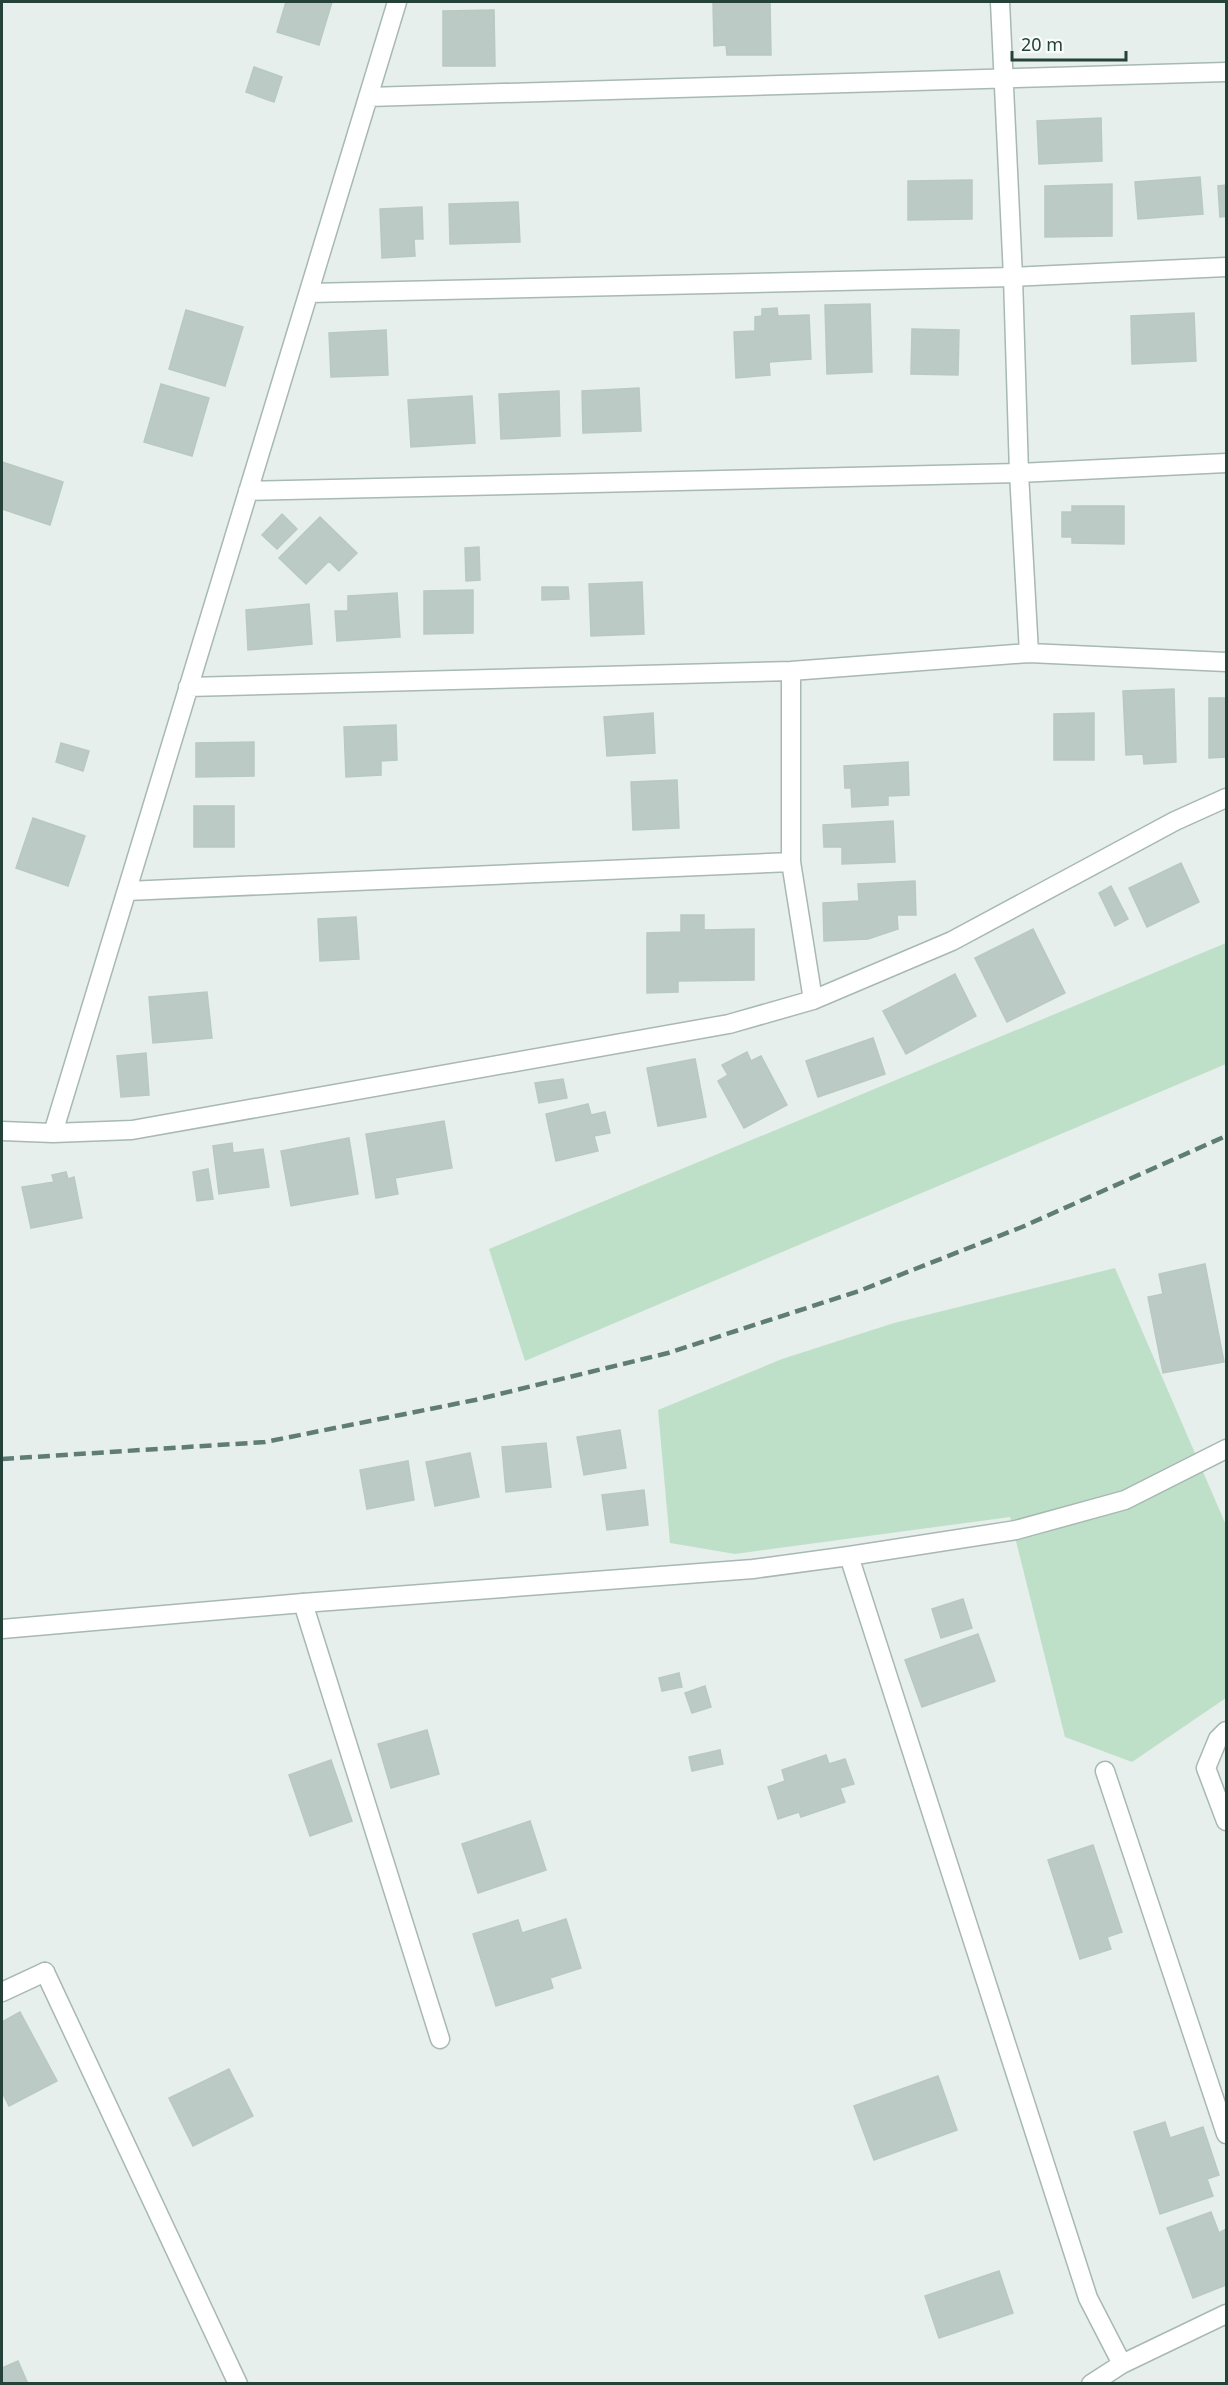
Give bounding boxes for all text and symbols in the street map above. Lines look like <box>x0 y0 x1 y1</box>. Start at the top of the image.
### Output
scale bar <box>1012 24 1126 62</box>
text: 20 m <box>1021 32 1063 56</box>

